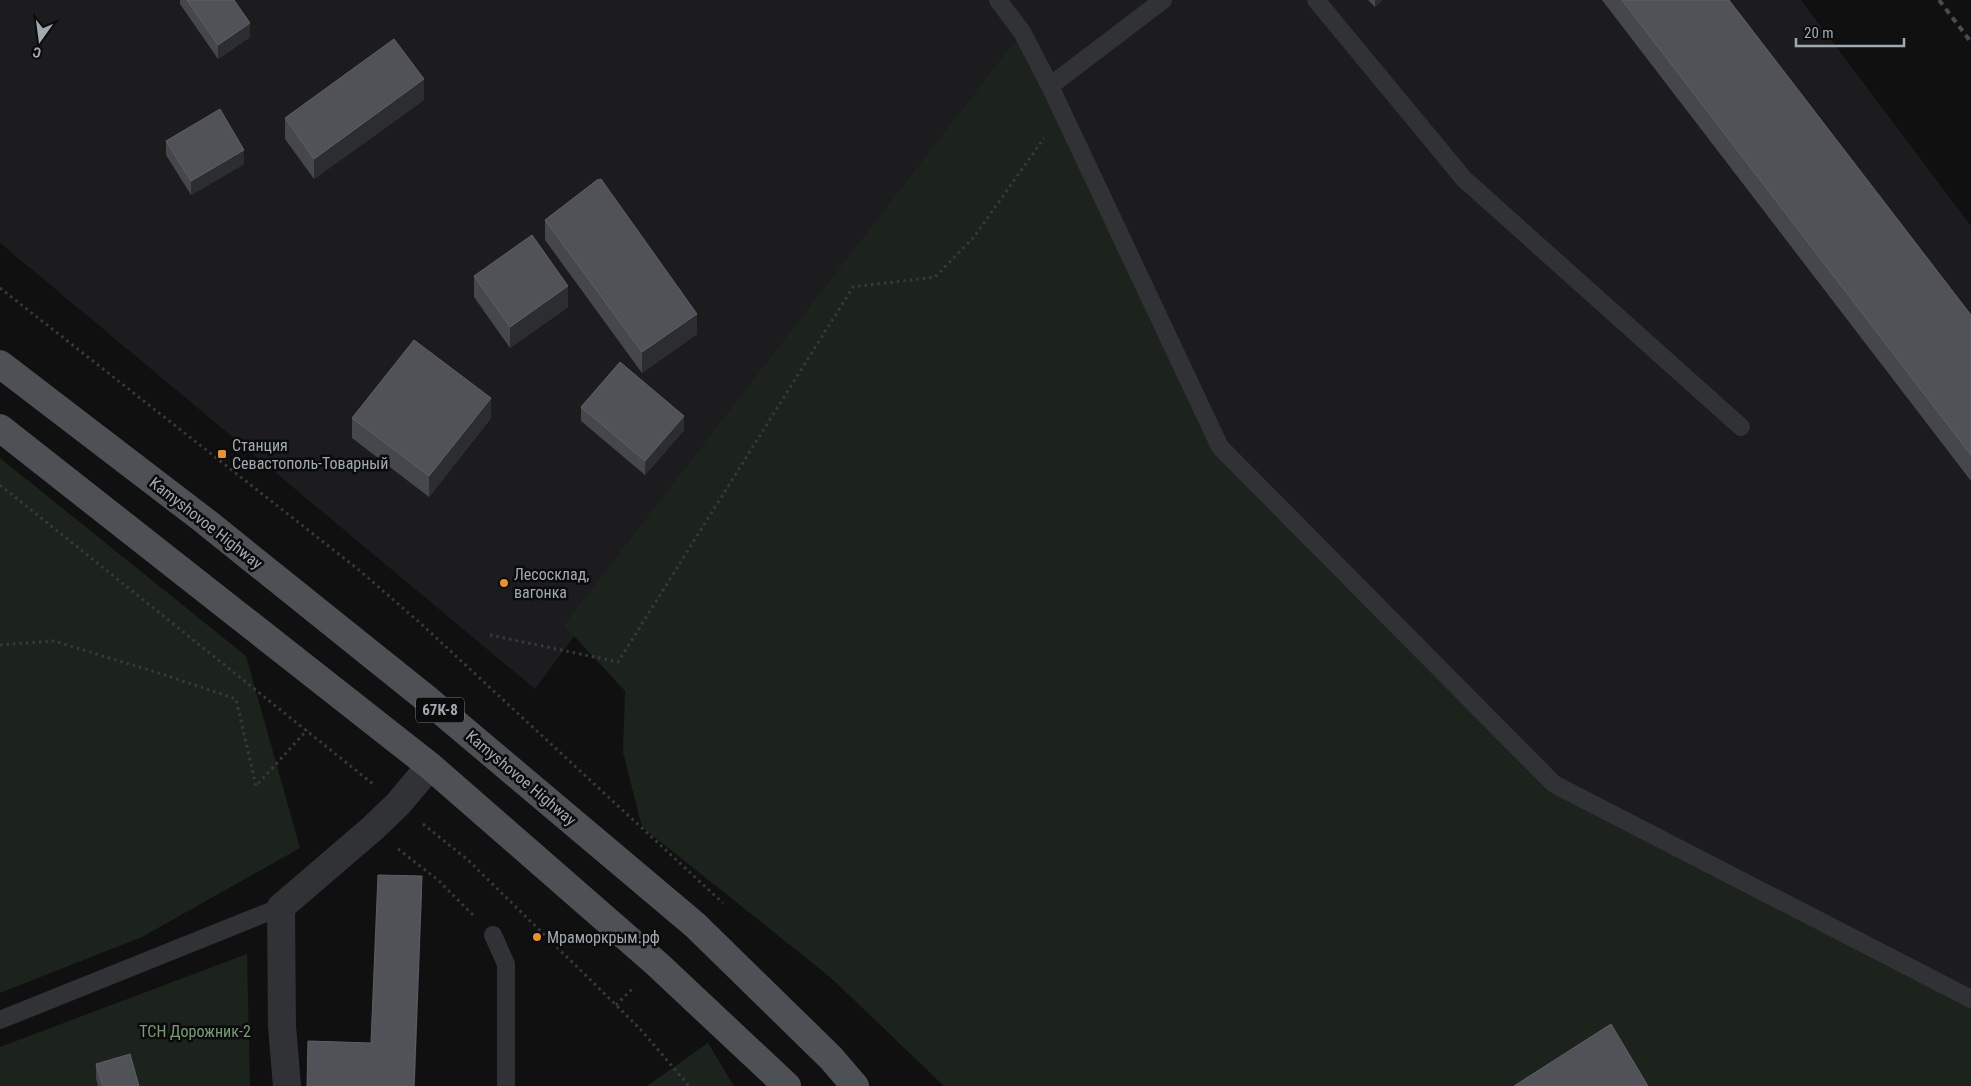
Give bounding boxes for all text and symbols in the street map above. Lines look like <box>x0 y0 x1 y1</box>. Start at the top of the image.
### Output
north arrow <box>15 15 65 65</box>
scale bar <box>1796 15 1904 47</box>
text: 20 m <box>1804 24 1834 42</box>
text: С <box>31 44 43 61</box>
place label: Станция Севастополь-Товарный <box>232 436 388 473</box>
marker: Станция Севастополь-Товарный <box>216 448 228 460</box>
street label: Kamyshovoe Highway <box>146 473 266 573</box>
place label: Лесосклад, вагонка <box>514 565 589 602</box>
marker: Лесосклад, вагонка <box>498 577 510 589</box>
road number: 67К-8 <box>416 698 464 722</box>
street label: Kamyshovoe Highway <box>462 726 580 830</box>
place label: Мраморкрым.рф <box>547 928 660 947</box>
marker: Мраморкрым.рф <box>531 931 543 943</box>
park label: ТСН Дорожник-2 <box>139 1022 251 1041</box>

